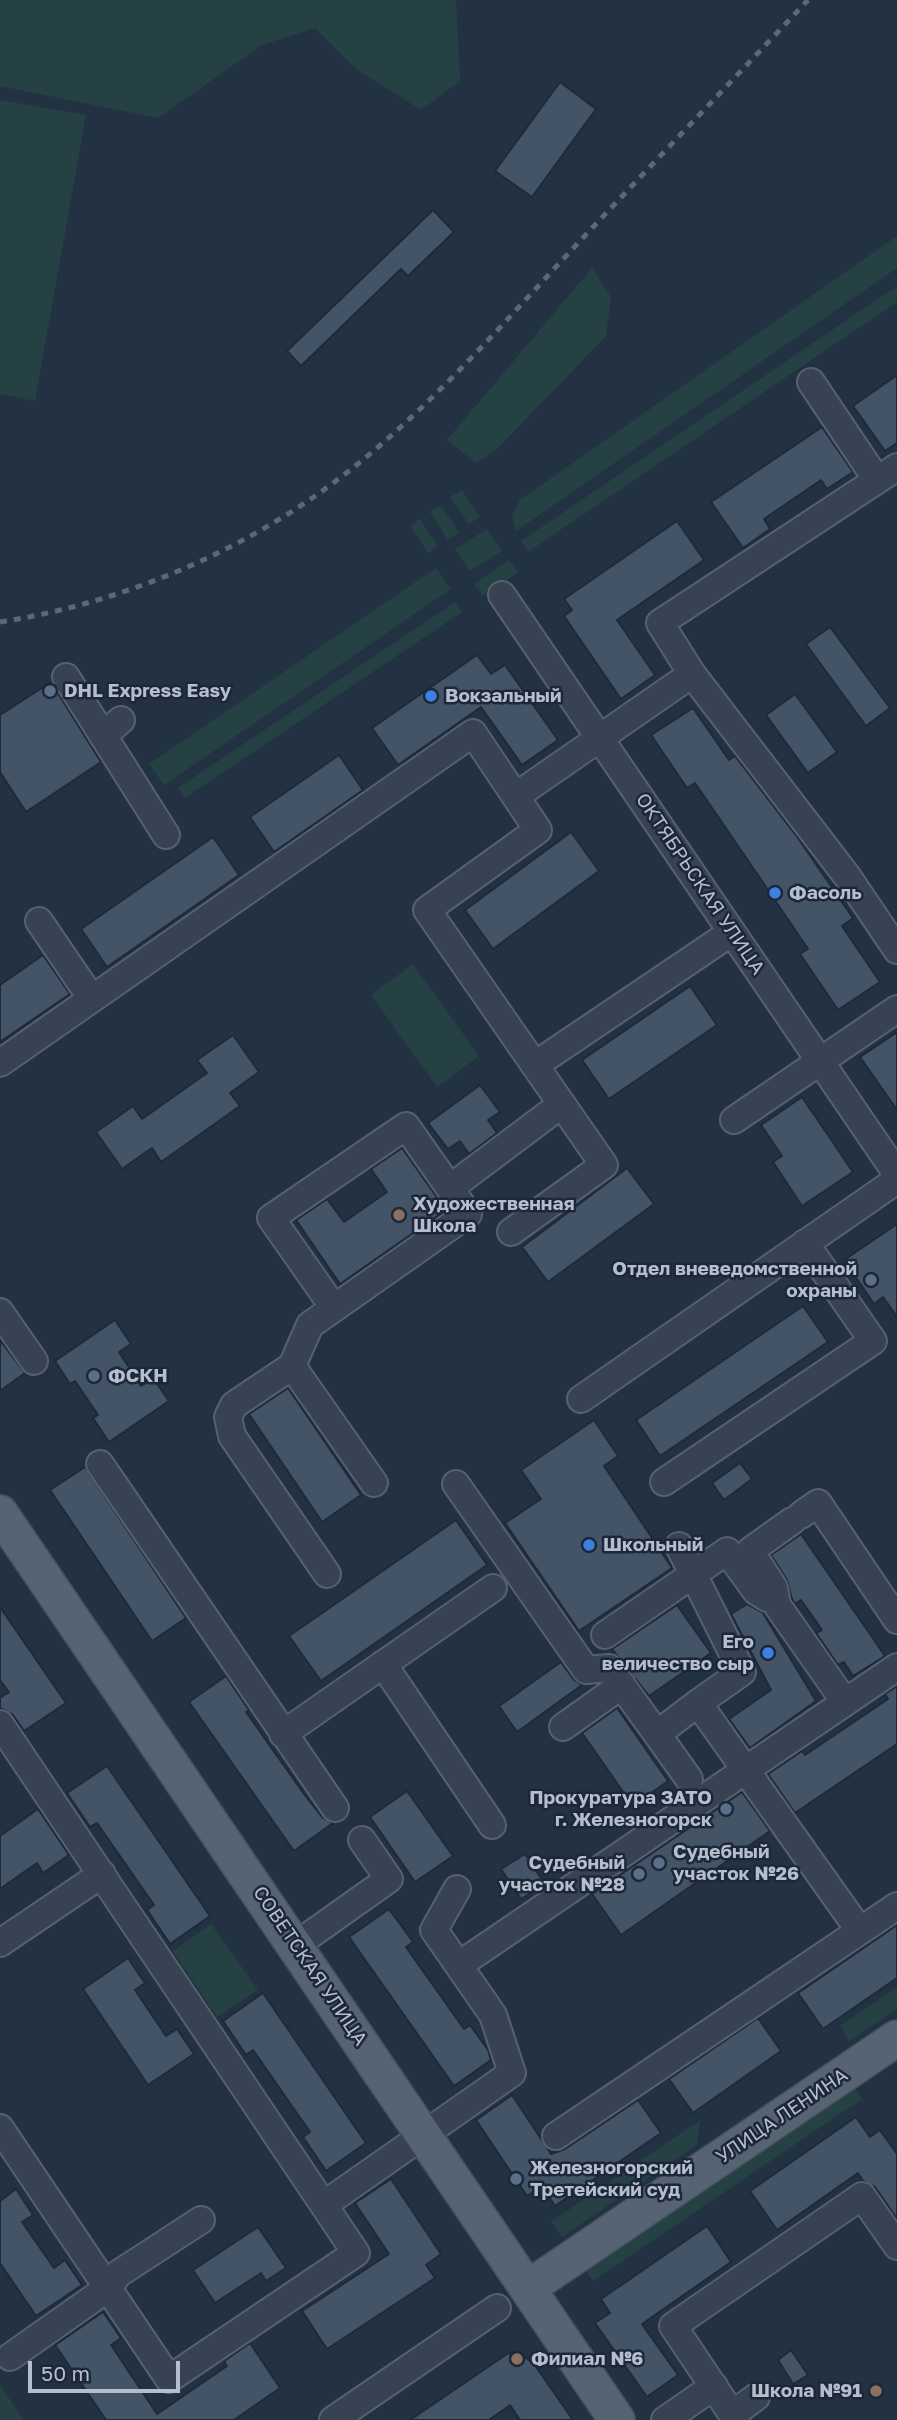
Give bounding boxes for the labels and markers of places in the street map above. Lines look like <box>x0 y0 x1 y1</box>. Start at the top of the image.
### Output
place label: DHL Express Easy <box>64 680 231 702</box>
marker: DHL Express Easy <box>42 683 58 699</box>
place label: Вокзальный <box>445 685 562 707</box>
marker: Вокзальный <box>423 688 439 704</box>
place label: Фасоль <box>789 882 862 904</box>
marker: Фасоль <box>767 885 783 901</box>
place label: Художественная Школа <box>413 1193 575 1237</box>
marker: Художественная Школа <box>391 1207 407 1223</box>
place label: Отдел вневедомственной охраны <box>612 1258 857 1302</box>
marker: Отдел вневедомственной охраны <box>863 1272 879 1288</box>
place label: ФСКН <box>108 1365 168 1387</box>
marker: ФСКН <box>86 1368 102 1384</box>
place label: Школьный <box>603 1534 703 1556</box>
marker: Школьный <box>581 1537 597 1553</box>
place label: Его величество сыр <box>602 1631 754 1675</box>
marker: Его величество сыр <box>760 1645 776 1661</box>
place label: Прокуратура ЗАТО г. Железногорск <box>529 1787 712 1831</box>
marker: Прокуратура ЗАТО г. Железногорск <box>718 1801 734 1817</box>
place label: Судебный участок №26 <box>673 1841 799 1885</box>
place label: Судебный участок №28 <box>499 1852 625 1896</box>
marker: Судебный участок №26 <box>651 1855 667 1871</box>
marker: Судебный участок №28 <box>631 1866 647 1882</box>
place label: Железногорский Третейский суд <box>530 2157 693 2201</box>
marker: Железногорский Третейский суд <box>508 2171 524 2187</box>
place label: Филиал №6 <box>531 2348 643 2370</box>
marker: Филиал №6 <box>509 2351 525 2367</box>
place label: Школа №91 <box>751 2380 862 2402</box>
marker: Школа №91 <box>868 2383 884 2399</box>

